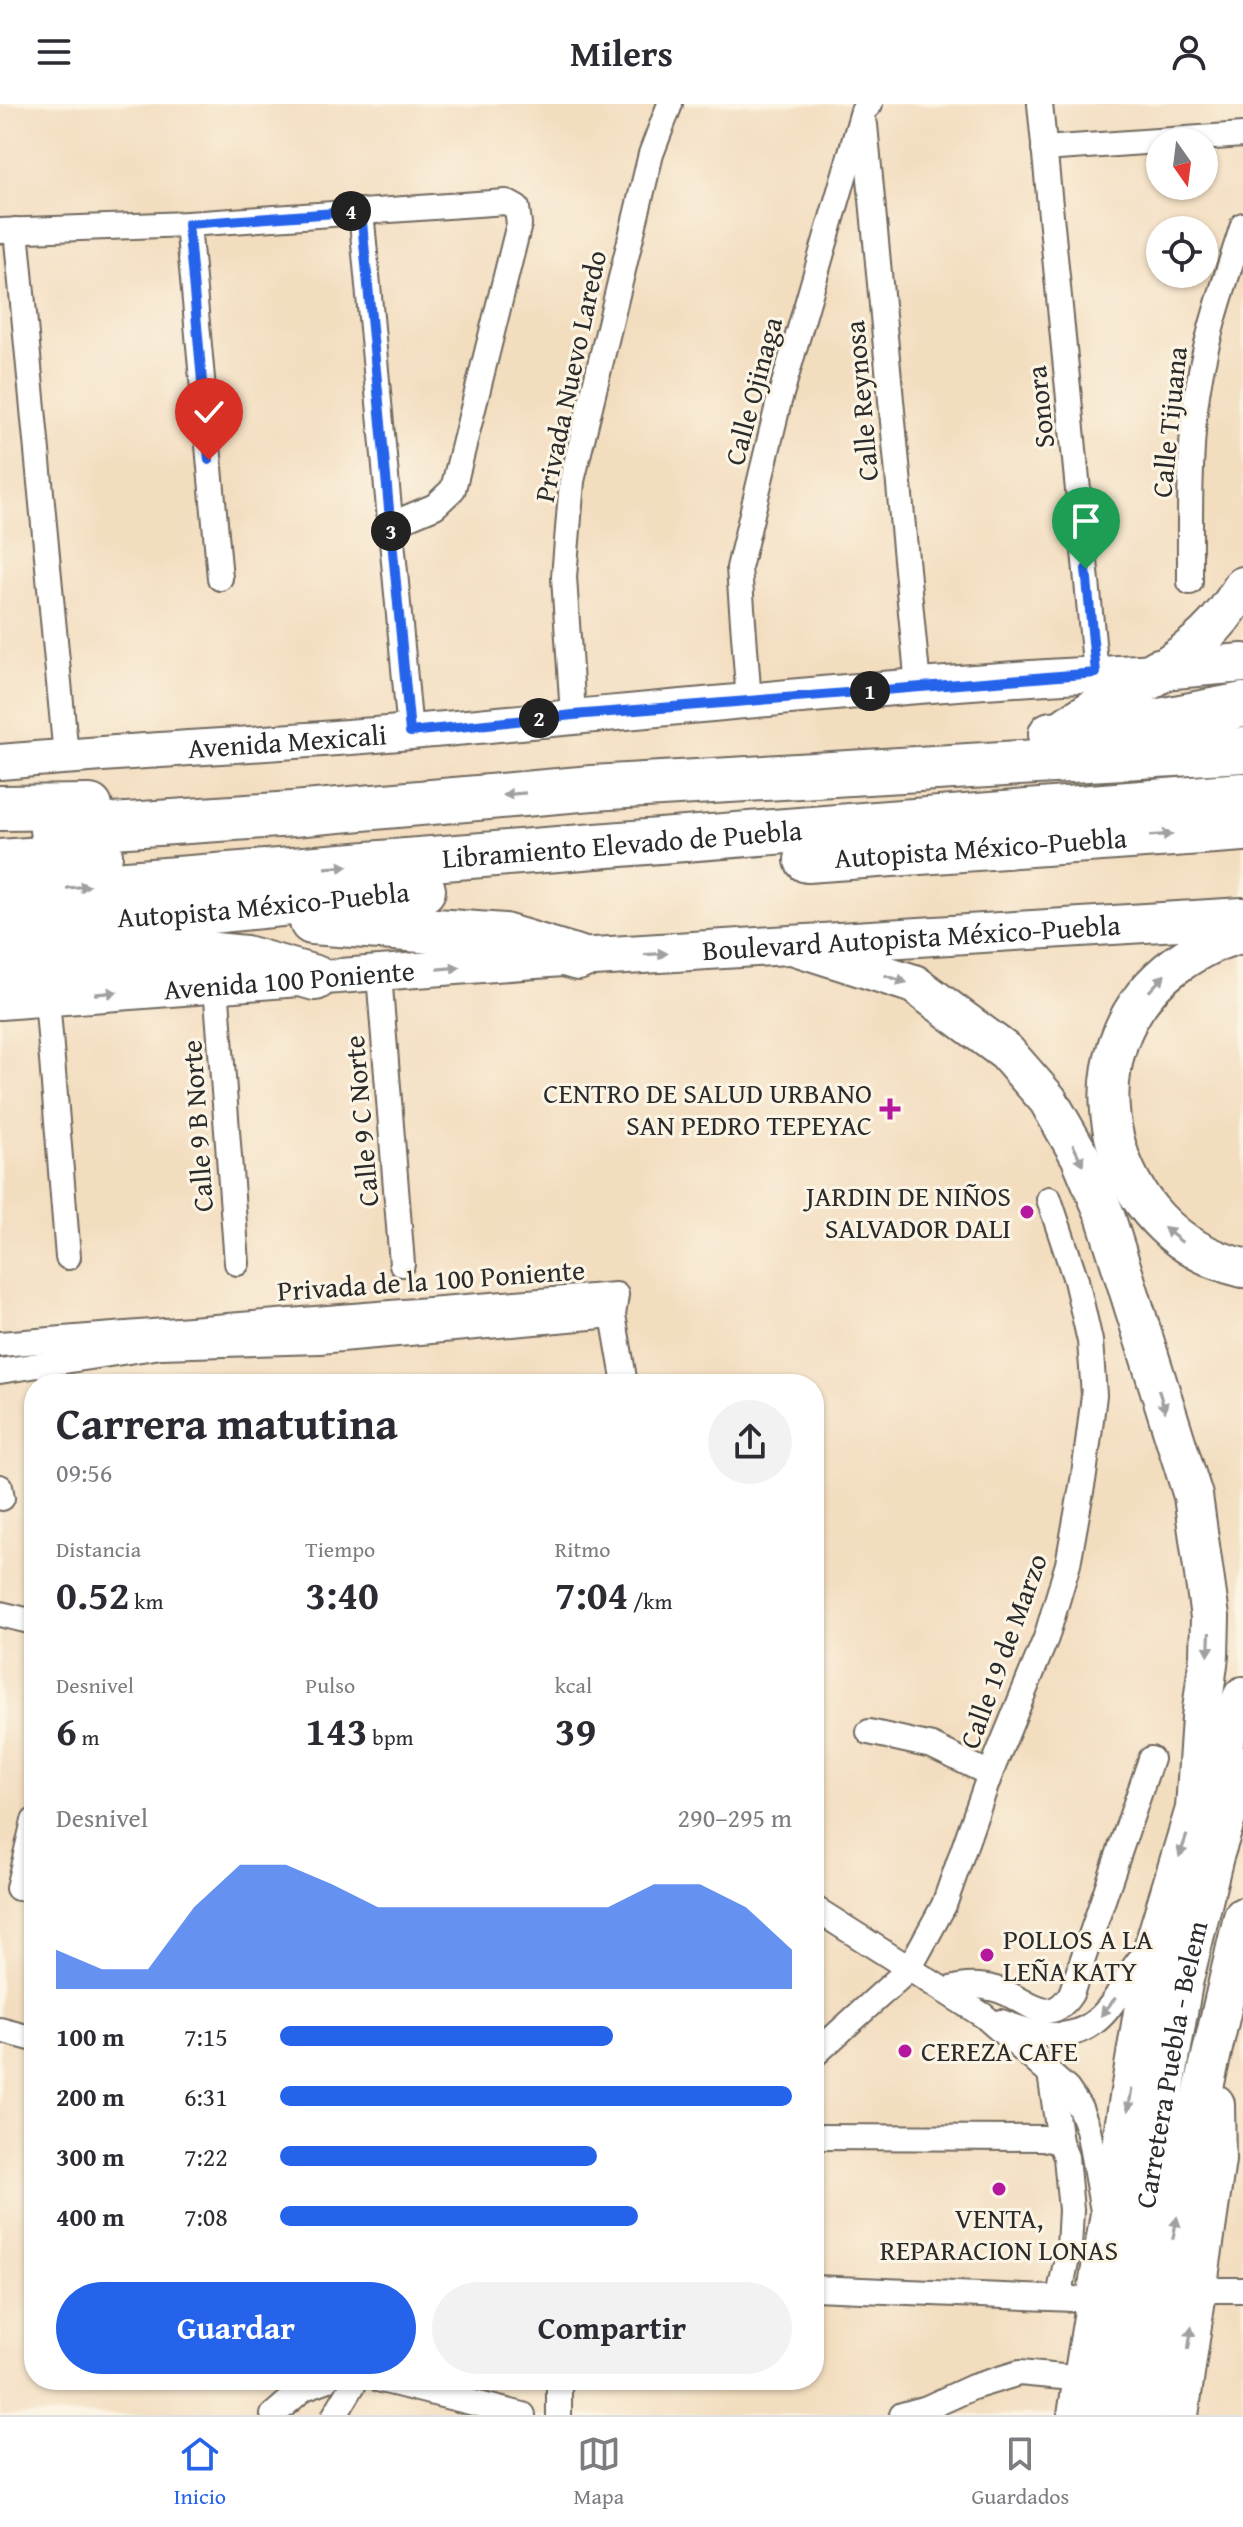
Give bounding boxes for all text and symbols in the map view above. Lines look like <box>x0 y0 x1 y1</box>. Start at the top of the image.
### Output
text: Milers <box>570 26 673 79</box>
icon: menu <box>32 30 76 74</box>
icon: person <box>1167 30 1211 74</box>
north arrow <box>1146 128 1218 200</box>
map controls <box>1146 128 1218 288</box>
pin: 4 <box>331 191 371 231</box>
text: 4 <box>345 195 357 227</box>
button: locate <box>1146 216 1218 288</box>
street label: Privada Nuevo Laredo <box>523 246 616 505</box>
street label: Calle Ojinaga <box>713 311 792 470</box>
street label: Calle Reynosa <box>833 318 888 483</box>
street label: Calle Tijuana <box>1140 344 1197 500</box>
street label: Sonora <box>1015 363 1064 450</box>
pin <box>175 378 243 460</box>
icon: check <box>187 390 231 434</box>
pin <box>1052 487 1120 569</box>
icon: arrive <box>1064 499 1108 543</box>
pin: 3 <box>371 511 411 551</box>
text: 3 <box>385 515 397 547</box>
pin: 1 <box>850 671 890 711</box>
text: 1 <box>864 675 876 707</box>
pin: 2 <box>519 698 559 738</box>
text: 2 <box>533 702 545 734</box>
street label: Avenida Mexicali <box>186 713 388 768</box>
one-way arrow <box>501 788 526 801</box>
street label: Libramiento Elevado de Puebla <box>440 809 804 878</box>
street label: Autopista México-Puebla <box>833 816 1129 878</box>
one-way arrow <box>1149 828 1174 841</box>
one-way arrow <box>325 860 350 873</box>
street label: Autopista México-Puebla <box>116 870 412 937</box>
one-way arrow <box>66 880 91 893</box>
street label: Boulevard Autopista México-Puebla <box>701 904 1122 970</box>
one-way arrow <box>644 947 669 960</box>
street label: Avenida 100 Poniente <box>162 949 416 1009</box>
one-way arrow <box>437 962 462 975</box>
one-way arrow <box>884 973 908 985</box>
one-way arrow <box>1147 974 1165 993</box>
one-way arrow <box>94 987 119 1000</box>
street label: Calle 9 C Norte <box>333 1034 388 1208</box>
street label: Calle 9 B Norte <box>170 1039 223 1213</box>
place label: CENTRO DE SALUD URBANO SAN PEDRO TEPEYAC <box>543 1072 872 1145</box>
marker: CENTRO DE SALUD URBANO SAN PEDRO TEPEYAC <box>879 1098 901 1120</box>
one-way arrow <box>1071 1143 1085 1167</box>
place label: JARDIN DE NIÑOS SALVADOR DALI <box>803 1175 1011 1248</box>
marker: JARDIN DE NIÑOS SALVADOR DALI <box>1018 1203 1036 1221</box>
one-way arrow <box>1164 1227 1184 1244</box>
street label: Privada de la 100 Poniente <box>276 1248 586 1311</box>
one-way arrow <box>1156 1389 1169 1413</box>
text: Carrera matutina <box>56 1391 398 1455</box>
button: share <box>708 1400 792 1484</box>
text: 09:56 <box>56 1453 112 1492</box>
text: Distancia <box>56 1533 141 1565</box>
text: Tiempo <box>305 1533 375 1565</box>
text: Ritmo <box>555 1533 610 1565</box>
street label: Calle 19 de Marzo <box>948 1547 1057 1754</box>
text: 0.52 <box>56 1565 129 1624</box>
text: 3:40 <box>305 1565 379 1624</box>
text: 7:04 <box>555 1565 628 1624</box>
text: km <box>129 1585 163 1617</box>
text: /km <box>628 1585 673 1617</box>
one-way arrow <box>1203 1632 1216 1657</box>
text: Desnivel <box>56 1669 134 1701</box>
text: Pulso <box>305 1669 355 1701</box>
text: kcal <box>555 1669 592 1701</box>
text: 6 <box>56 1701 77 1760</box>
text: 143 <box>305 1701 368 1760</box>
text: 39 <box>555 1701 596 1760</box>
text: m <box>77 1721 100 1753</box>
text: bpm <box>368 1721 414 1753</box>
text: Desnivel <box>56 1798 148 1837</box>
text: 290–295 m <box>678 1798 792 1837</box>
one-way arrow <box>1176 1835 1188 1859</box>
street label: Carretera Puebla - Belem <box>1124 1916 1218 2211</box>
place label: POLLOS A LA LEÑA KATY <box>1003 1918 1153 1991</box>
marker: POLLOS A LA LEÑA KATY <box>978 1946 996 1964</box>
one-way arrow <box>1100 1997 1116 2017</box>
text: 100 m <box>56 2017 124 2056</box>
text: 7:15 <box>184 2017 228 2056</box>
place label: CEREZA CAFE <box>921 2030 1078 2071</box>
marker: CEREZA CAFE <box>896 2042 914 2060</box>
text: 200 m <box>56 2077 124 2116</box>
text: 6:31 <box>184 2077 228 2116</box>
one-way arrow <box>1123 2088 1135 2113</box>
text: 300 m <box>56 2137 124 2176</box>
text: 7:22 <box>184 2137 228 2176</box>
marker: VENTA, REPARACION LONAS <box>990 2180 1008 2198</box>
text: 400 m <box>56 2197 124 2236</box>
text: 7:08 <box>184 2197 228 2236</box>
place label: VENTA, REPARACION LONAS <box>880 2197 1118 2270</box>
one-way arrow <box>1170 2215 1182 2240</box>
button: Guardar <box>56 2282 416 2374</box>
button: Compartir <box>432 2282 792 2374</box>
one-way arrow <box>1184 2325 1197 2350</box>
tab: Inicio <box>174 2432 226 2512</box>
tab: Mapa <box>573 2432 624 2512</box>
tab: Guardados <box>971 2432 1069 2512</box>

